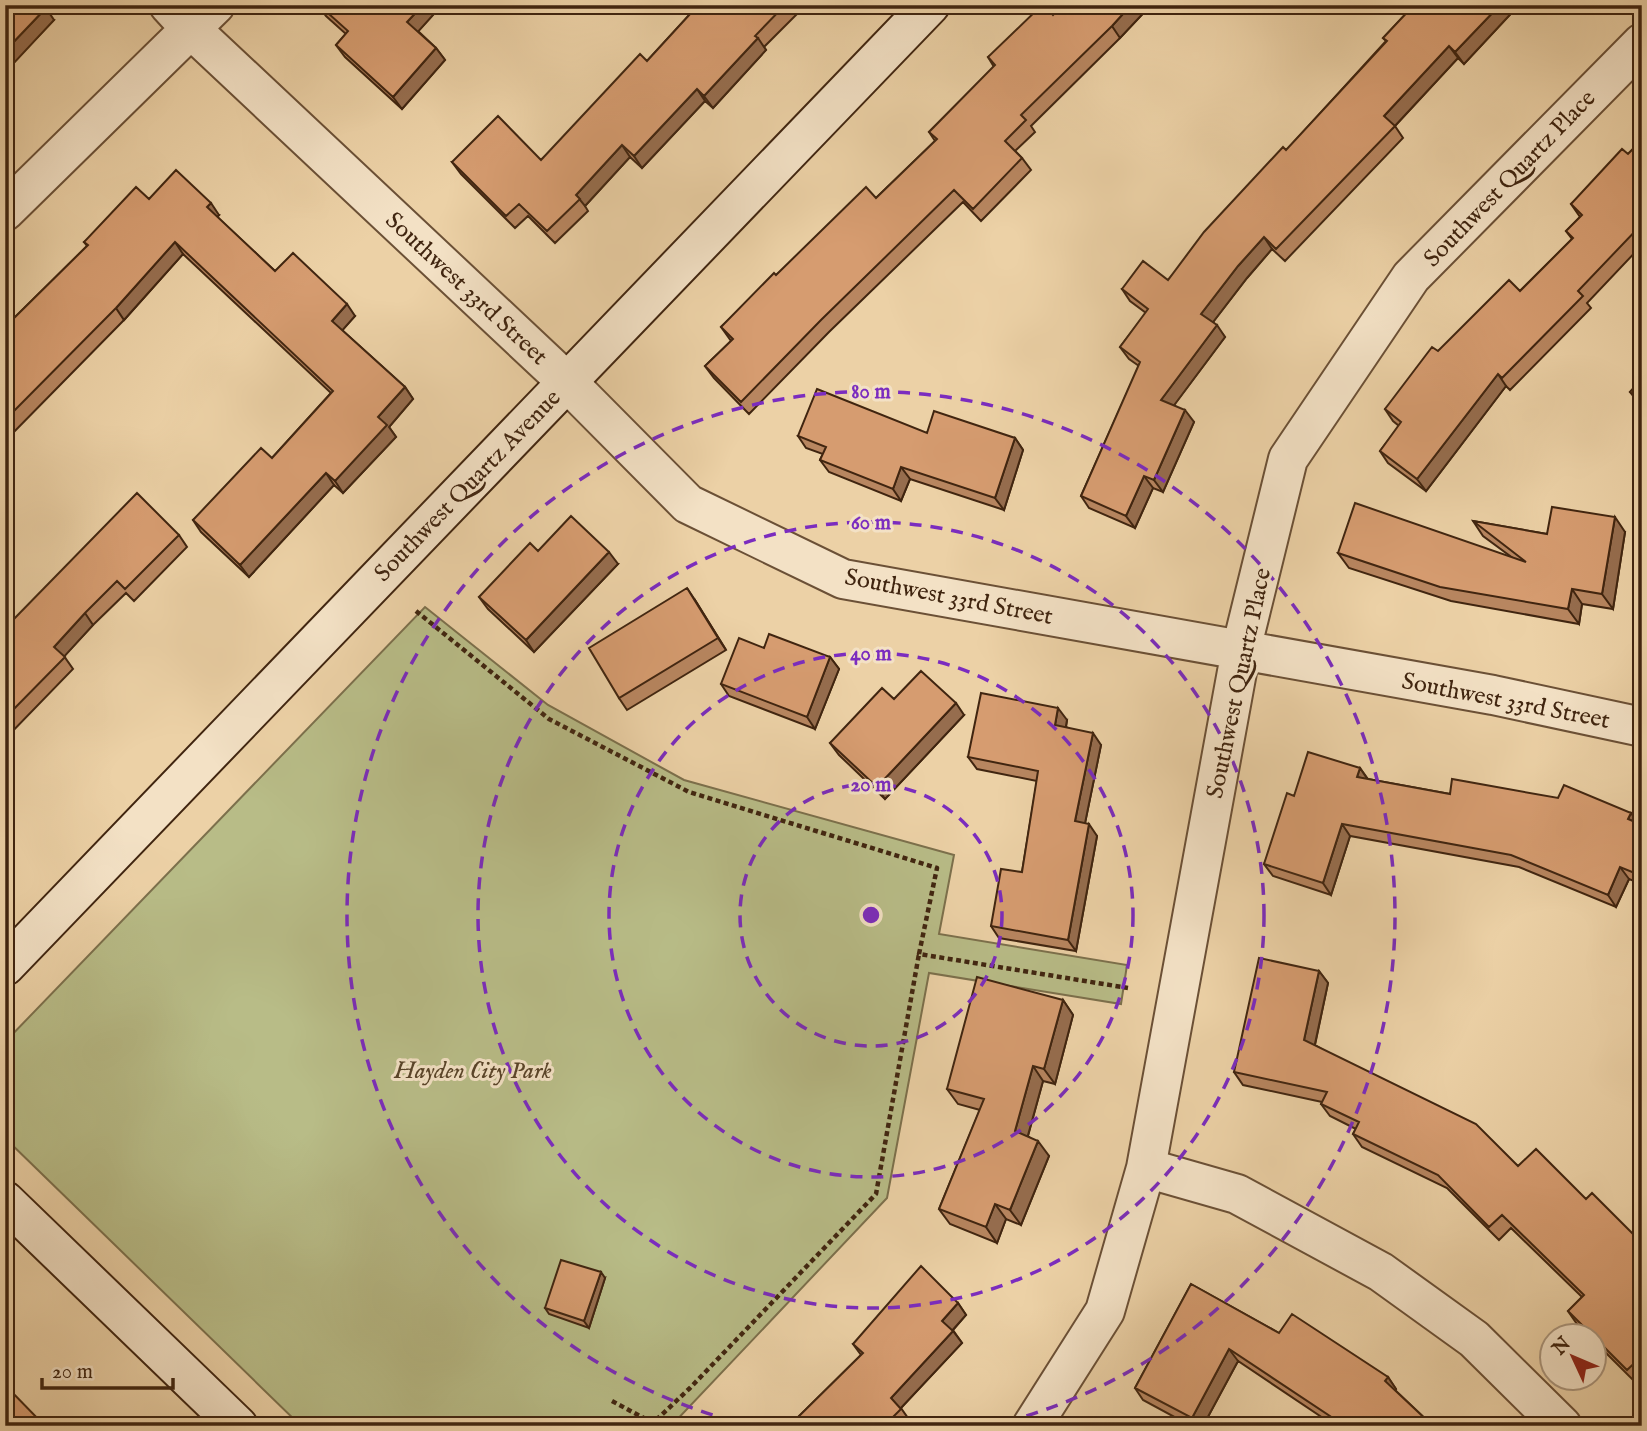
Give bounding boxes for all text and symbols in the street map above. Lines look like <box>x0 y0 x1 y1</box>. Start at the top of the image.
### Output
street label: Southwest Quartz Place <box>1417 84 1603 274</box>
street label: Southwest 33rd Street <box>378 206 554 372</box>
text: 80 m <box>851 379 891 406</box>
street label: Southwest Quartz Avenue <box>368 383 568 589</box>
text: 60 m <box>851 510 892 537</box>
street label: Southwest 33rd Street <box>842 562 1055 633</box>
street label: Southwest Quartz Place <box>1200 565 1279 801</box>
text: 40 m <box>850 641 892 668</box>
street label: Southwest 33rd Street <box>1399 666 1612 737</box>
text: 20 m <box>851 772 892 799</box>
centre of rings <box>859 903 883 927</box>
park label: Hayden City Park <box>393 1056 552 1087</box>
north arrow <box>1538 1322 1608 1392</box>
text: N <box>1547 1332 1577 1362</box>
scale bar <box>42 1347 173 1391</box>
text: 20 m <box>52 1359 93 1386</box>

